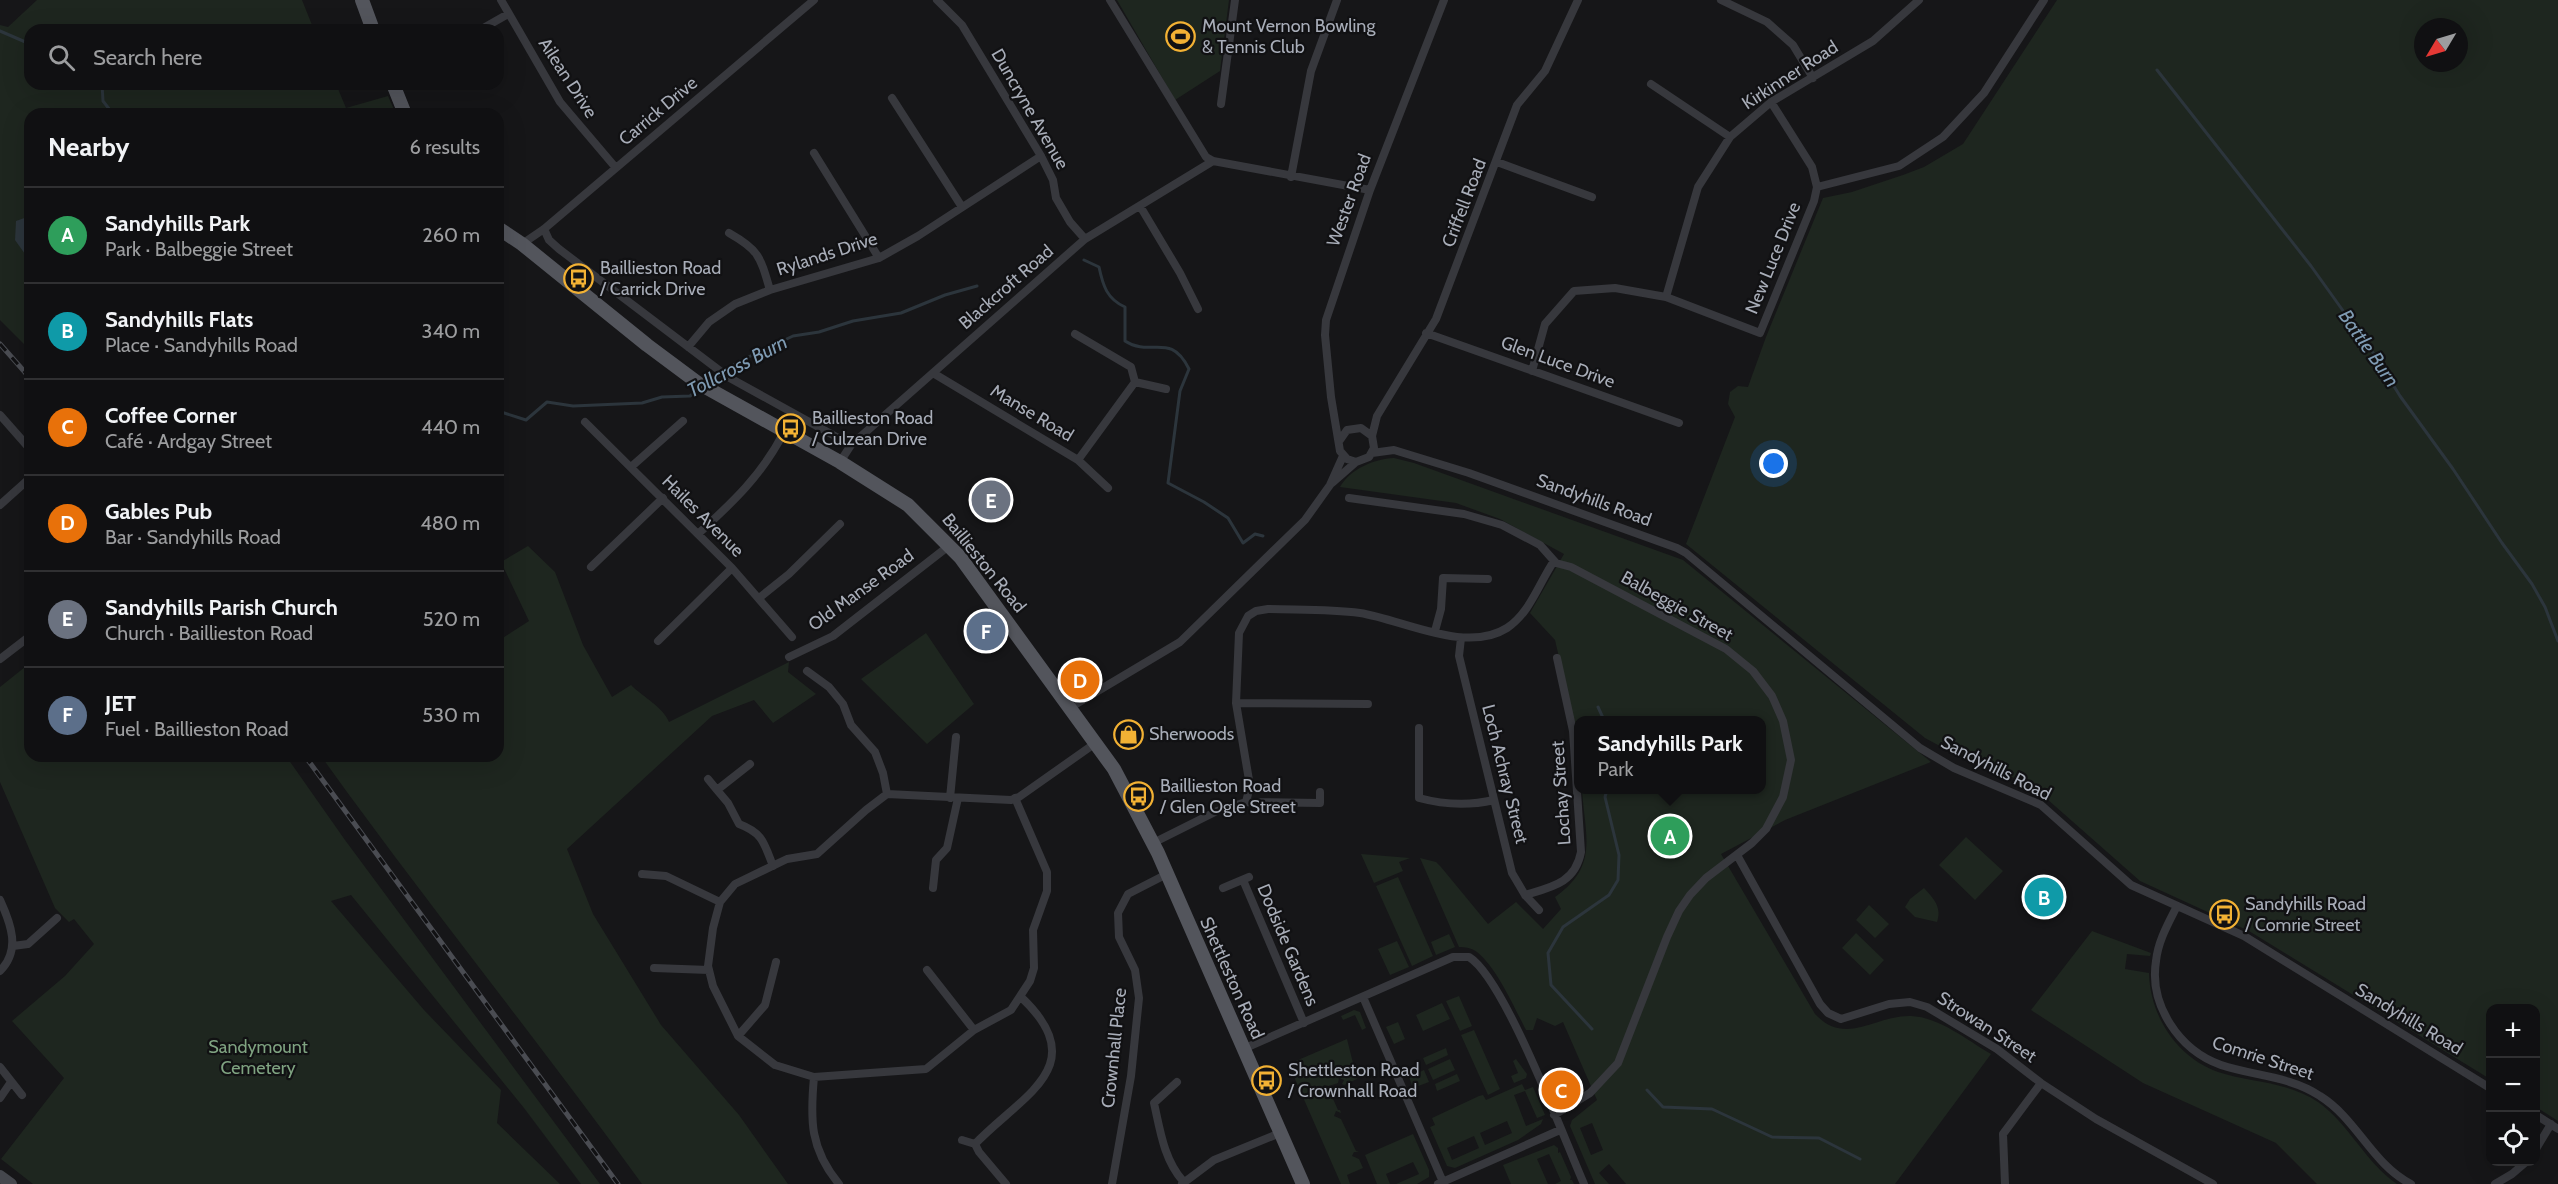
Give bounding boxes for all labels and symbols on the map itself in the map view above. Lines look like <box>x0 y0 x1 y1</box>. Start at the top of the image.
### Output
place label: Mount Vernon Bowling & Tennis Club <box>1202 15 1376 58</box>
north arrow <box>2414 18 2468 72</box>
sports icon: Mount Vernon Bowling & Tennis Club <box>1165 20 1197 52</box>
street label: Ailean Drive <box>534 34 602 122</box>
street label: Kirkinner Road <box>1738 36 1842 114</box>
street label: Duncryne Avenue <box>987 45 1073 173</box>
street label: Carrick Drive <box>614 72 702 150</box>
street label: Wester Road <box>1322 151 1376 249</box>
street label: Criffell Road <box>1437 156 1491 250</box>
street label: New Luce Drive <box>1741 199 1805 317</box>
street label: Rylands Drive <box>774 227 880 281</box>
street label: Blackcroft Road <box>954 240 1058 334</box>
place label: Baillieston Road / Carrick Drive <box>599 257 721 300</box>
bus stop icon: Baillieston Road / Carrick Drive <box>563 262 595 294</box>
water label: Battle Burn <box>2334 304 2404 392</box>
water label: Tollcross Burn <box>683 330 791 402</box>
street label: Glen Luce Drive <box>1498 331 1618 393</box>
street label: Manse Road <box>986 380 1078 446</box>
place label: Baillieston Road / Culzean Drive <box>811 407 933 450</box>
bus stop icon: Baillieston Road / Culzean Drive <box>775 412 807 444</box>
your location <box>1759 449 1788 478</box>
street label: Sandyhills Road <box>1533 469 1655 531</box>
street label: Hailes Avenue <box>657 470 749 562</box>
pin: E <box>972 478 1010 522</box>
street label: Baillieston Road <box>937 509 1031 617</box>
street label: Old Manse Road <box>804 544 918 636</box>
street label: Balbeggie Street <box>1617 566 1737 646</box>
pin: F <box>966 608 1006 654</box>
pin: D <box>1060 658 1100 702</box>
street label: Loch Achray Street <box>1477 702 1533 846</box>
shop icon: Sherwoods <box>1112 718 1144 750</box>
place label: Sherwoods <box>1149 723 1234 745</box>
street label: Sandyhills Road <box>1937 731 2055 805</box>
street label: Lochay Street <box>1546 740 1576 846</box>
place label: Baillieston Road / Glen Ogle Street <box>1159 775 1296 818</box>
bus stop icon: Baillieston Road / Glen Ogle Street <box>1123 780 1155 812</box>
pin: A <box>1650 814 1690 858</box>
pin: B <box>2024 874 2064 920</box>
street label: Dodside Gardens <box>1252 881 1324 1009</box>
place label: Sandyhills Road / Comrie Street <box>2244 893 2366 936</box>
bus stop icon: Sandyhills Road / Comrie Street <box>2208 898 2240 930</box>
street label: Shettleston Road <box>1195 914 1269 1042</box>
street label: Sandyhills Road <box>2352 978 2466 1060</box>
street label: Crownhall Place <box>1097 987 1131 1109</box>
street label: Strowan Street <box>1933 987 2041 1067</box>
street label: Comrie Street <box>2209 1031 2317 1085</box>
park label: Sandymount Cemetery <box>208 1036 308 1079</box>
place label: Shettleston Road / Crownhall Road <box>1287 1059 1419 1102</box>
bus stop icon: Shettleston Road / Crownhall Road <box>1251 1064 1283 1096</box>
pin: C <box>1542 1068 1580 1112</box>

